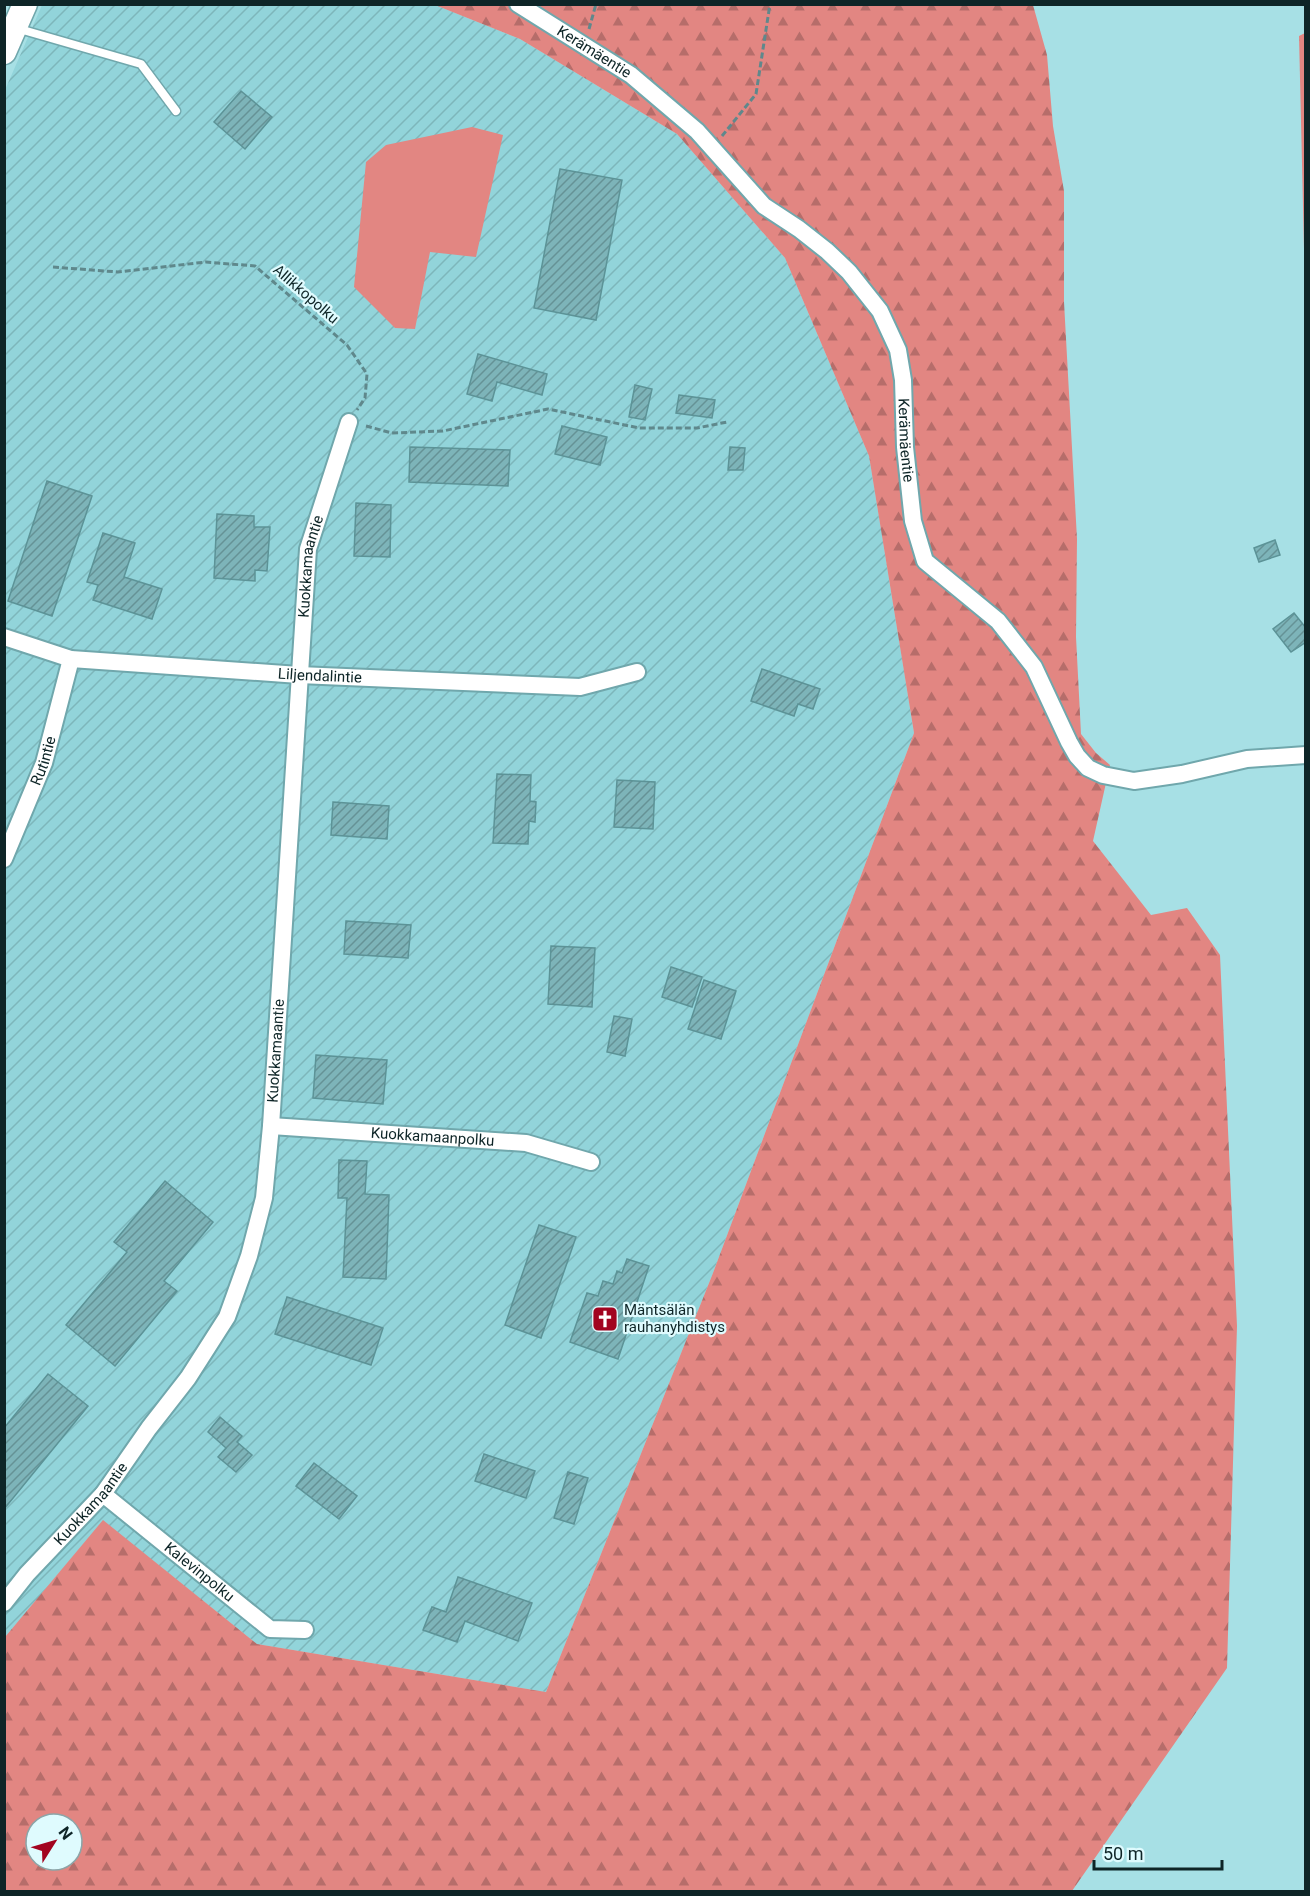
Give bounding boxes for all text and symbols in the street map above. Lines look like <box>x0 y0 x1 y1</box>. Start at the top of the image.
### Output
street label: Kerämäentie <box>554 22 635 82</box>
street label: Allikkopolku <box>270 261 342 327</box>
street label: Kerämäentie <box>895 398 918 483</box>
street label: Kuokkamaantie <box>295 513 327 618</box>
street label: Liljendalintie <box>277 665 362 687</box>
street label: Rutintie <box>27 734 60 788</box>
street label: Kuokkamaantie <box>264 998 288 1103</box>
street label: Kuokkamaanpolku <box>370 1124 495 1150</box>
place label: Mäntsälän rauhanyhdistys <box>624 1301 725 1336</box>
church icon: Mäntsälän rauhanyhdistys <box>590 1304 620 1334</box>
street label: Kuokkamaantie <box>50 1459 131 1549</box>
street label: Kalevinpolku <box>161 1538 238 1606</box>
north arrow <box>24 1812 84 1872</box>
text: N <box>55 1823 77 1844</box>
scale bar <box>1094 1833 1222 1871</box>
text: 50 m <box>1103 1843 1143 1864</box>

